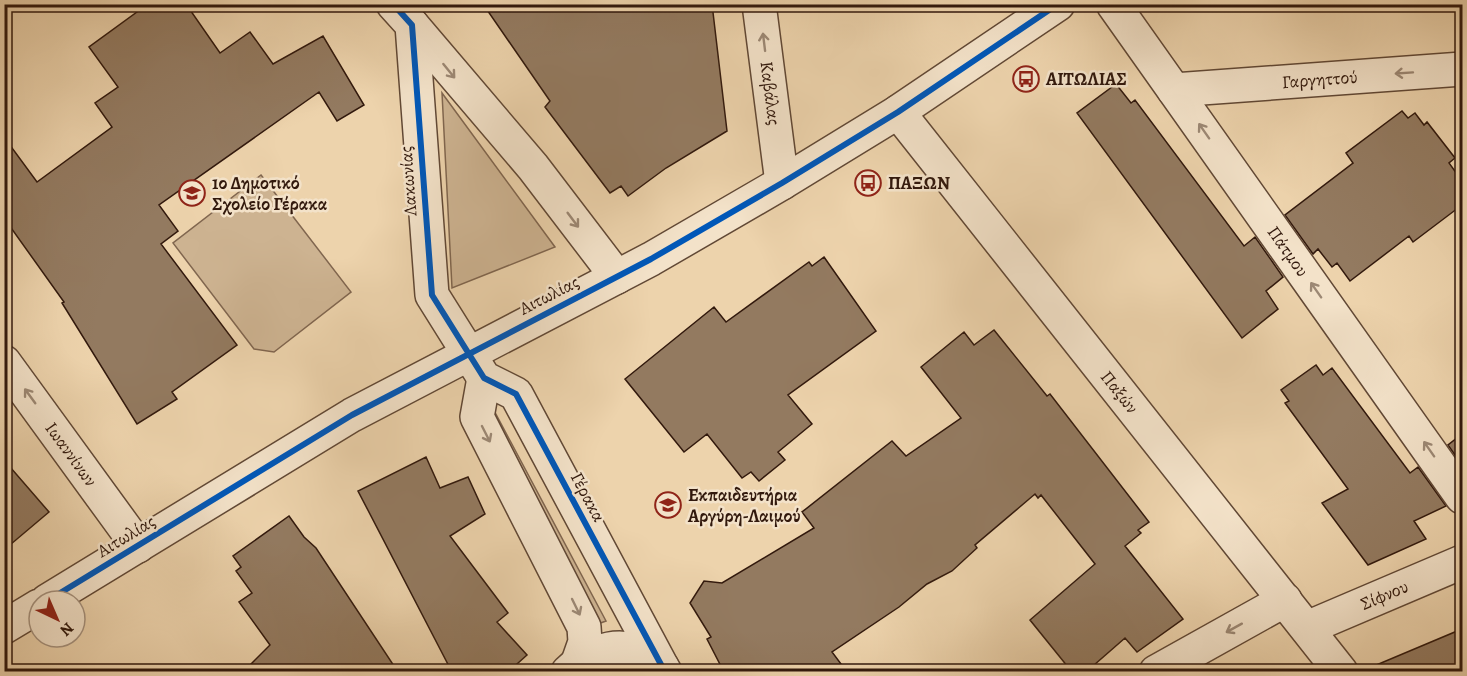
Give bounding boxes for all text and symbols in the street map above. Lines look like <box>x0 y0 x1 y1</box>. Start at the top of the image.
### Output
one-way arrow <box>758 33 769 52</box>
street label: Καβάλας <box>754 60 786 127</box>
one-way arrow <box>442 63 455 79</box>
bus stop icon: ΑΙΤΩΛΙΑΣ <box>1011 64 1041 94</box>
street label: Γαργηττού <box>1281 65 1358 94</box>
place label: ΑΙΤΩΛΙΑΣ <box>1045 67 1127 91</box>
one-way arrow <box>1395 68 1415 79</box>
one-way arrow <box>1197 123 1210 139</box>
street label: Λακωνίας <box>394 145 422 218</box>
bus stop icon: ΠΑΞΩΝ <box>853 168 883 198</box>
place label: 1ο Δημοτικό Σχολείο Γέρακα <box>212 171 328 216</box>
place label: ΠΑΞΩΝ <box>888 171 950 195</box>
school or university icon: 1ο Δημοτικό Σχολείο Γέρακα <box>177 178 207 208</box>
one-way arrow <box>567 212 580 228</box>
street label: Πάτμου <box>1262 221 1314 281</box>
street label: Αιτωλίας <box>514 270 583 321</box>
one-way arrow <box>1310 283 1322 299</box>
street label: Παξών <box>1095 366 1144 418</box>
one-way arrow <box>23 389 36 405</box>
street label: Ιωαννίνων <box>40 417 103 491</box>
one-way arrow <box>481 424 492 442</box>
one-way arrow <box>1423 442 1435 458</box>
street label: Γέρακα <box>565 468 611 527</box>
place label: Εκπαιδευτήρια Αργύρη-Λαιμού <box>687 483 800 528</box>
school or university icon: Εκπαιδευτήρια Αργύρη-Λαιμού <box>653 490 683 520</box>
street label: Αιτωλίας <box>92 509 160 563</box>
street label: Σίφνου <box>1357 574 1412 616</box>
north arrow <box>27 589 87 649</box>
one-way arrow <box>570 597 582 615</box>
text: N <box>55 617 79 641</box>
one-way arrow <box>1226 623 1243 635</box>

